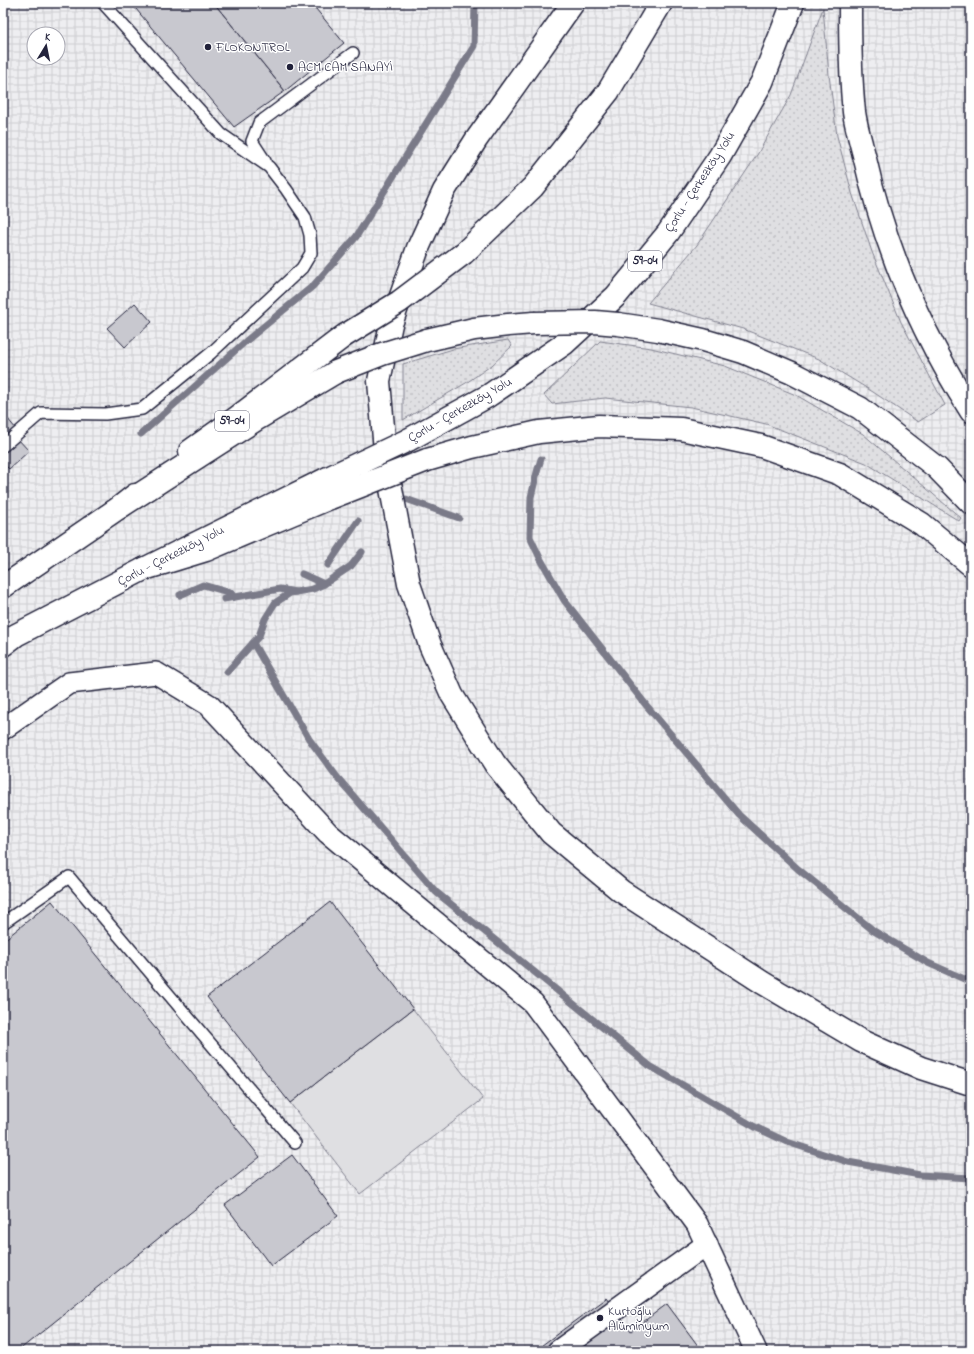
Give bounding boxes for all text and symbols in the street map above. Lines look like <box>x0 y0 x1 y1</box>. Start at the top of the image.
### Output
north arrow <box>26 26 66 66</box>
text: K <box>44 29 52 46</box>
place label: FLOKONTROL <box>215 38 290 57</box>
marker: FLOKONTROL <box>203 42 213 52</box>
place label: ACM CAM SANAYİ <box>298 58 393 77</box>
marker: ACM CAM SANAYİ <box>285 62 295 72</box>
street label: Çorlu - Çerkezköy Yolu <box>660 128 741 237</box>
road number: 59-04 <box>628 251 662 271</box>
street label: Çorlu - Çerkezköy Yolu <box>404 372 516 448</box>
road number: 59-04 <box>215 411 249 431</box>
street label: Çorlu - Çerkezköy Yolu <box>114 521 228 592</box>
place label: Kurtoğlu Alüminyum <box>608 1302 669 1337</box>
marker: Kurtoğlu Alüminyum <box>595 1313 605 1323</box>

